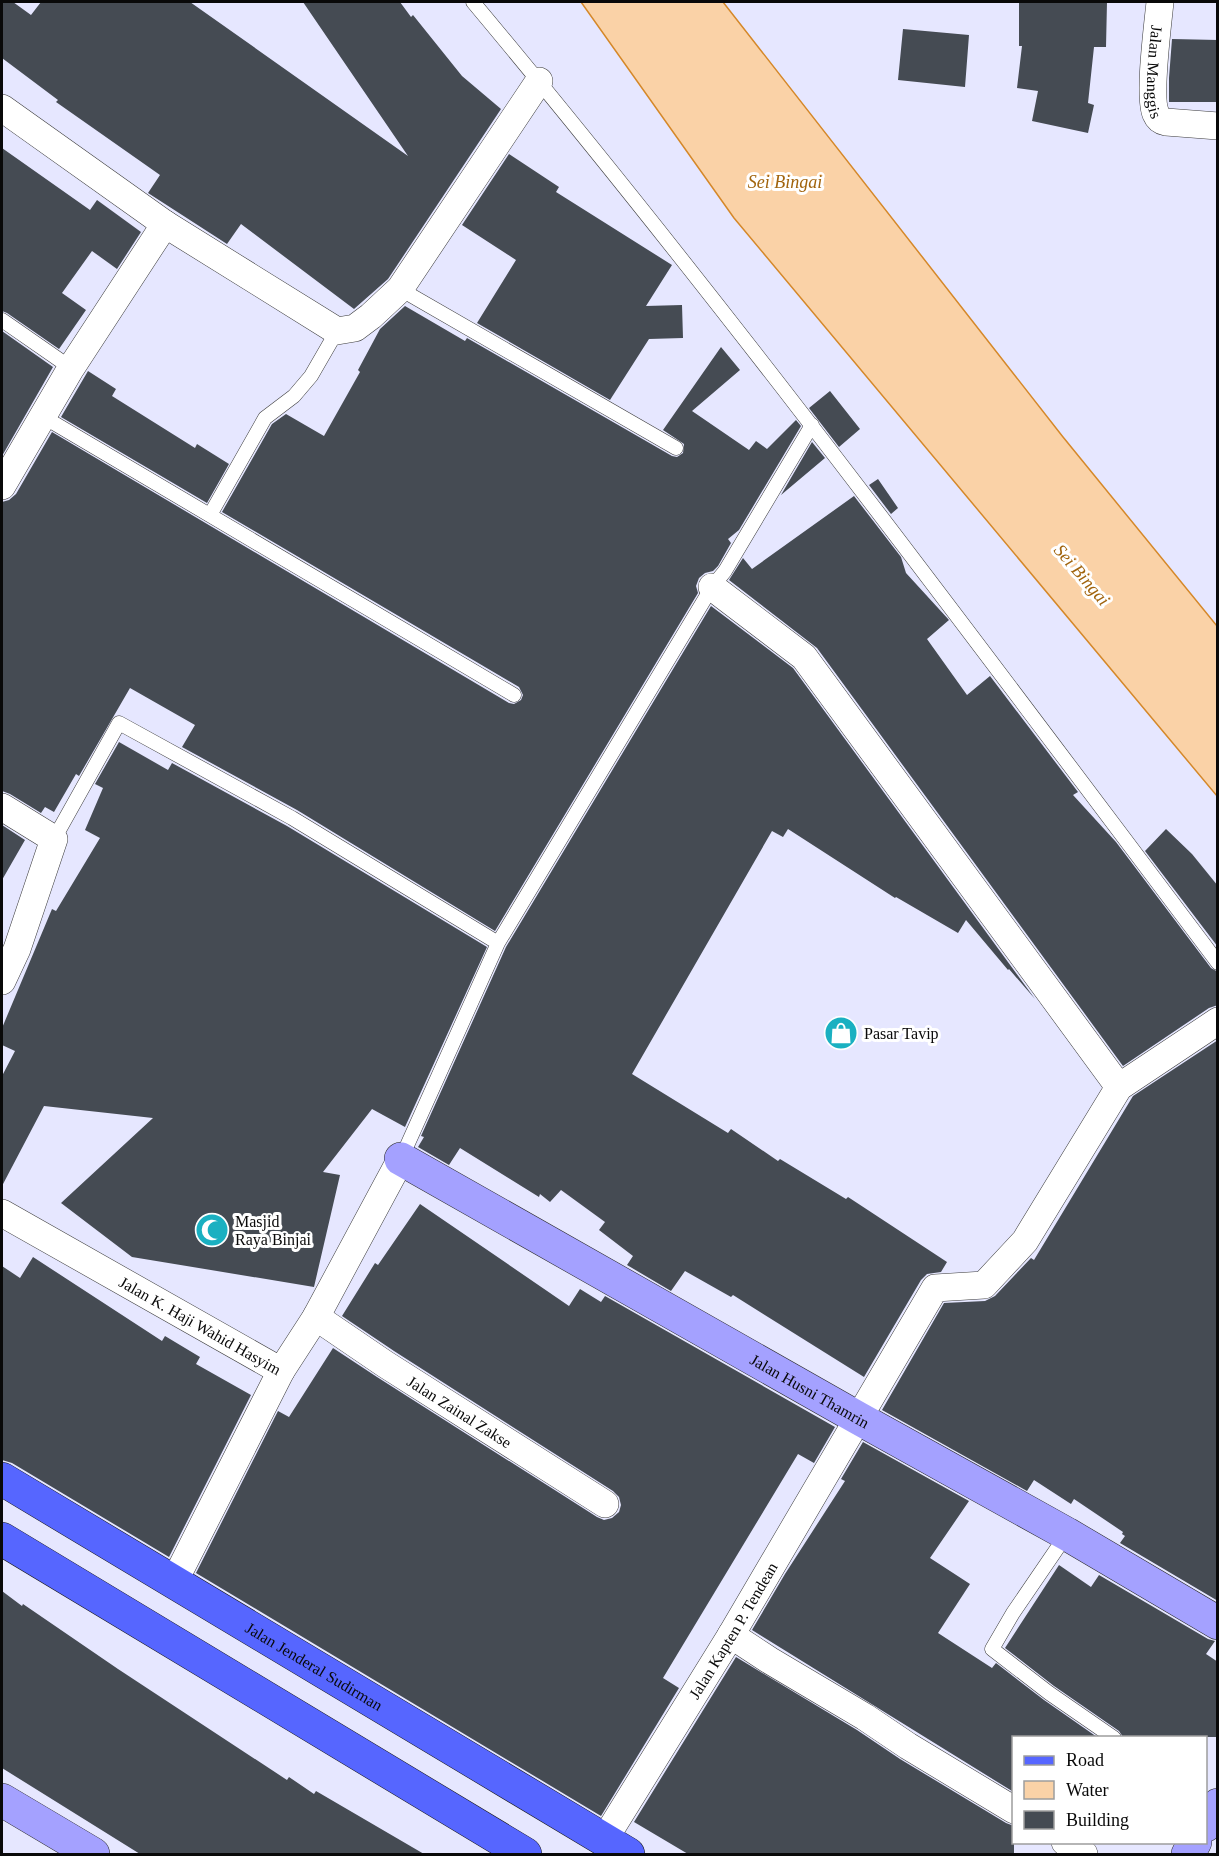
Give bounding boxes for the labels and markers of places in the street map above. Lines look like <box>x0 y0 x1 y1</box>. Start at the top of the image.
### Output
shop icon: Pasar Tavip <box>823 1015 859 1051</box>
place label: Pasar Tavip <box>864 1025 939 1043</box>
mosque icon: Masjid Raya Binjai <box>194 1212 230 1248</box>
place label: Masjid Raya Binjai <box>235 1213 312 1249</box>

